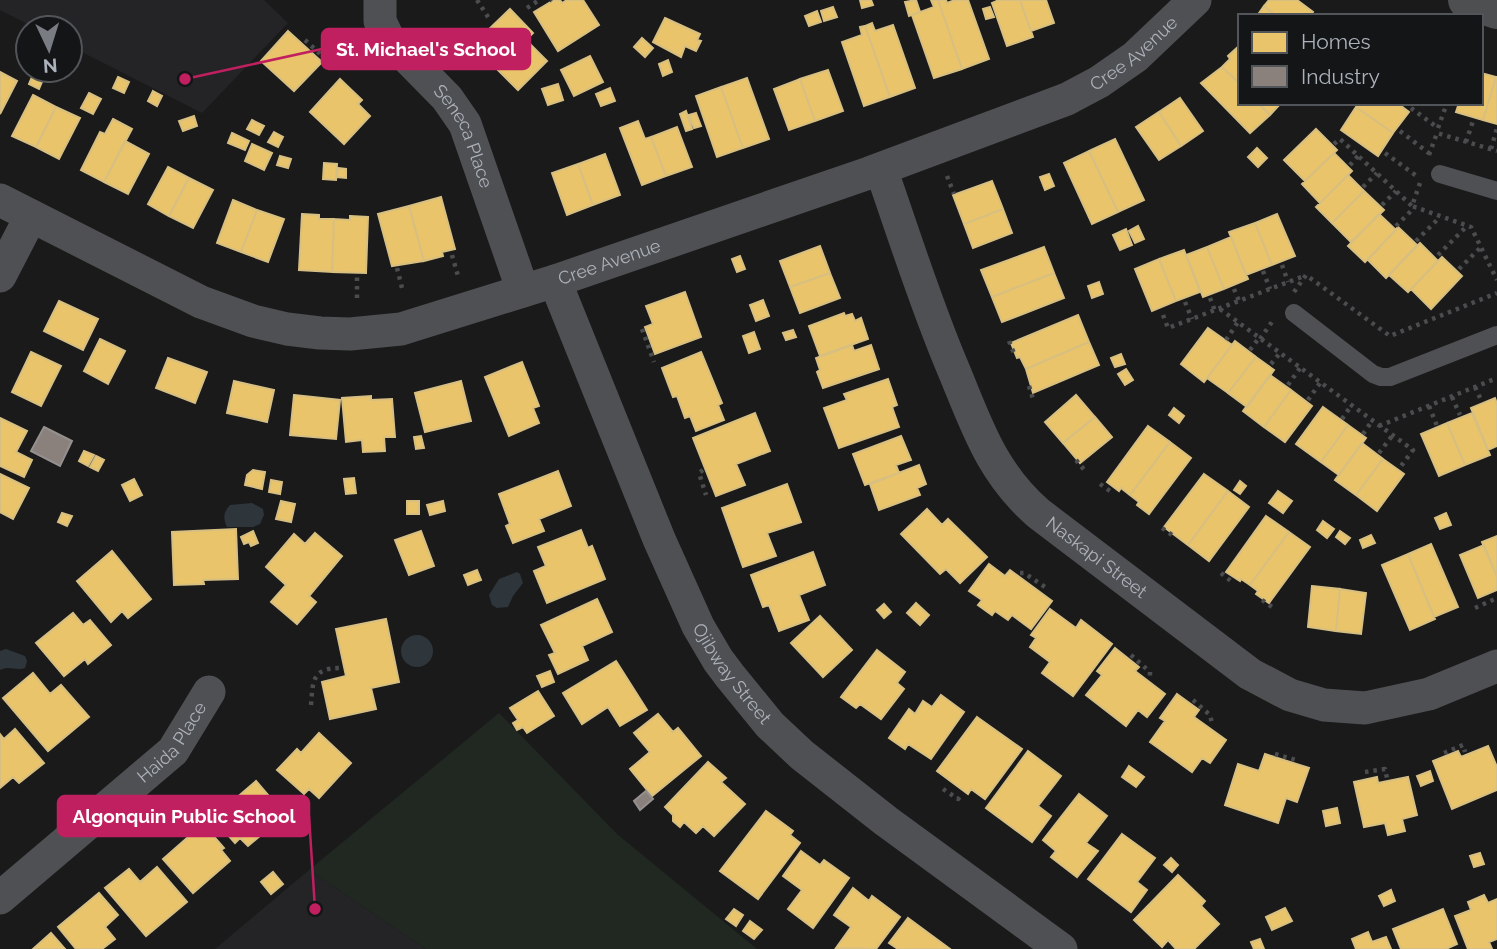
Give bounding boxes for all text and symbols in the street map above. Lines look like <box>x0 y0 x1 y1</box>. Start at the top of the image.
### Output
street label: Cree Avenue <box>1086 11 1182 95</box>
north arrow <box>14 14 84 84</box>
legend <box>1238 14 1483 105</box>
callout: St. Michael's School <box>322 29 530 69</box>
text: Homes <box>1301 29 1371 54</box>
text: St. Michael's School <box>336 38 517 60</box>
text: N <box>42 54 58 77</box>
text: Industry <box>1301 64 1380 89</box>
street label: Seneca Place <box>430 80 498 191</box>
street label: Cree Avenue <box>555 234 664 289</box>
street label: Naskapi Street <box>1042 512 1151 602</box>
street label: Ojibway Street <box>689 619 776 728</box>
street label: Haida Place <box>133 698 211 787</box>
callout: Algonquin Public School <box>58 796 309 836</box>
text: Algonquin Public School <box>72 805 297 827</box>

